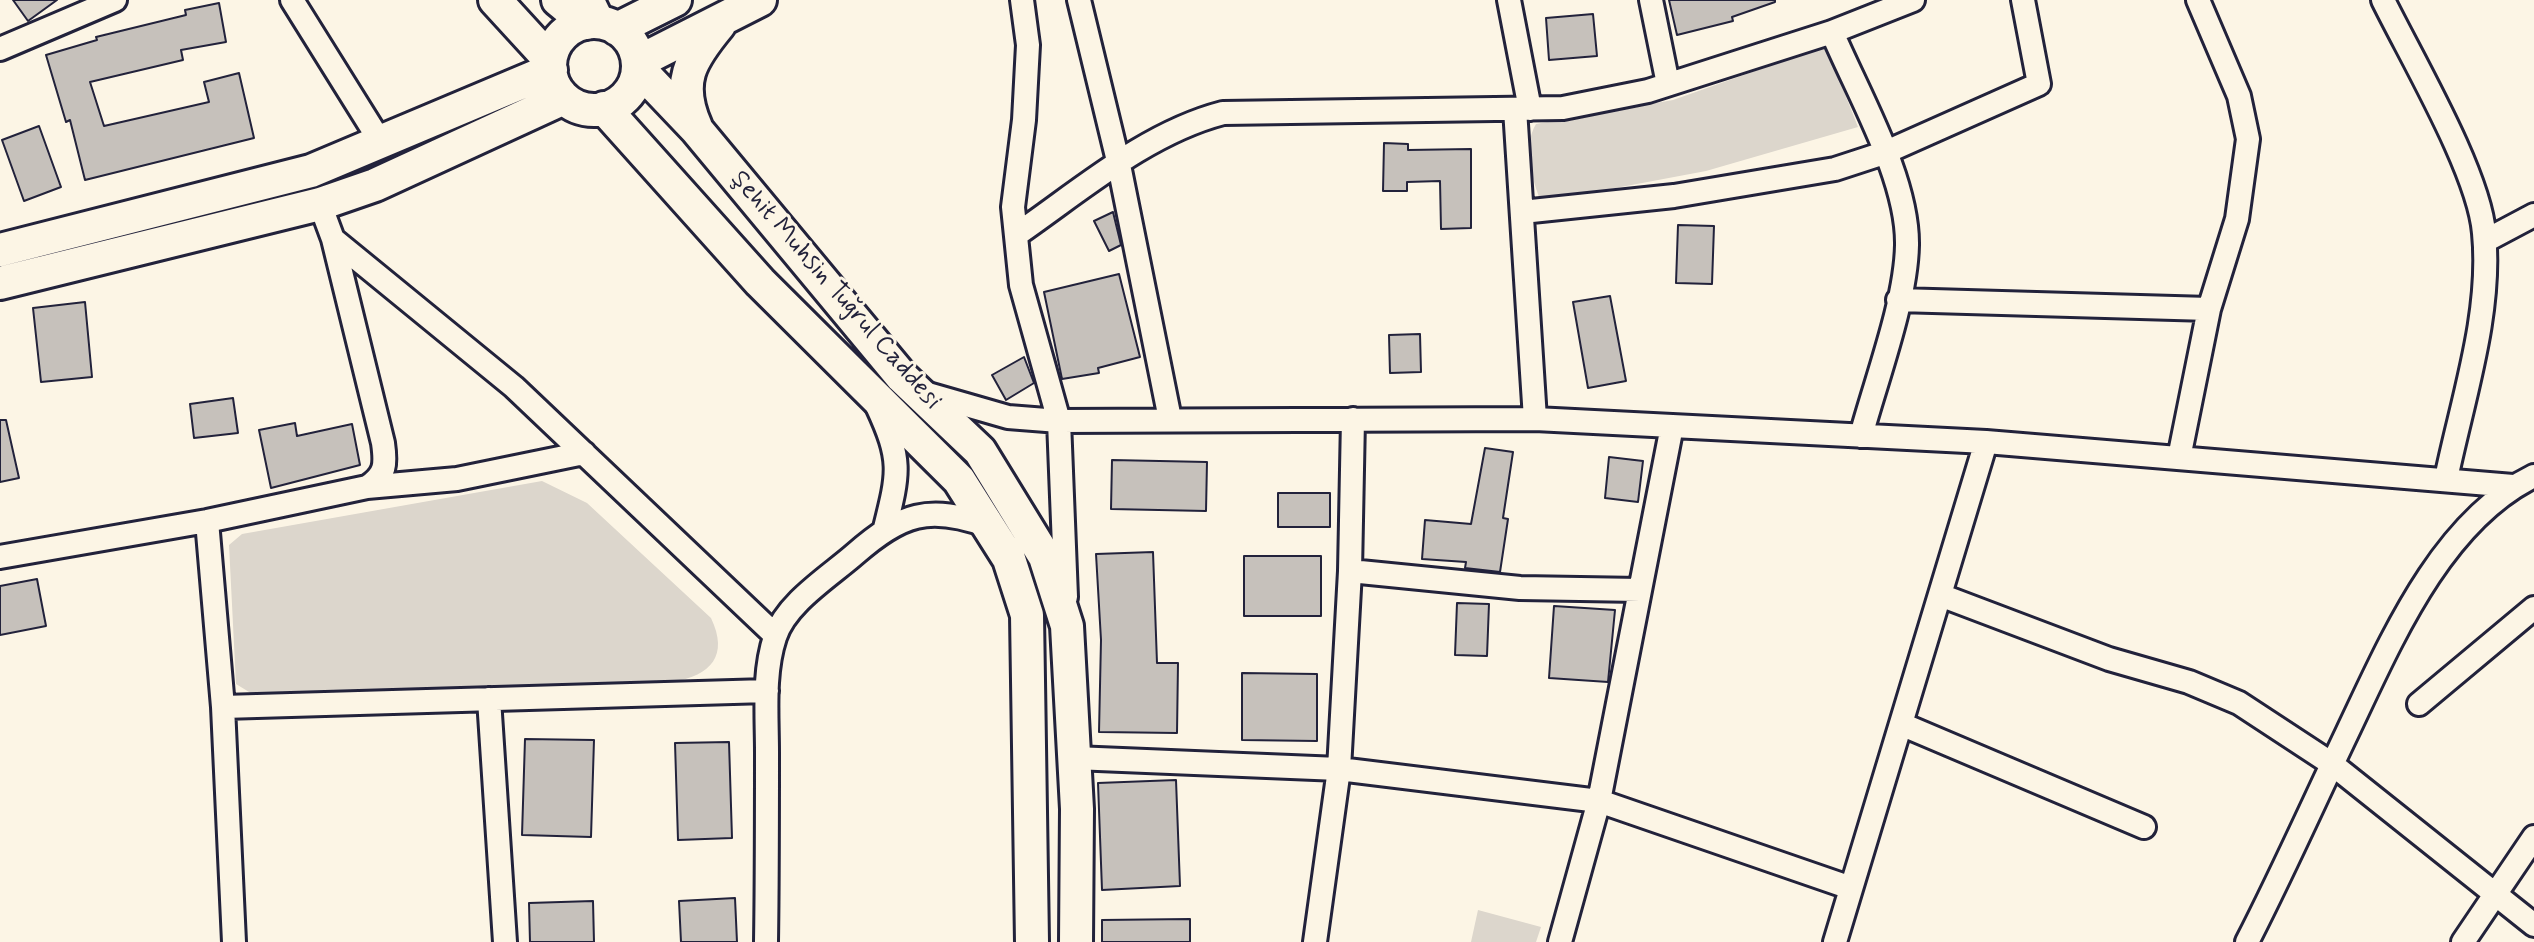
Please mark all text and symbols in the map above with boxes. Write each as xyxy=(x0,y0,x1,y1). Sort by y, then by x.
street label: Şehit Muhsin Tuğrul Caddesi xyxy=(723,165,947,417)

